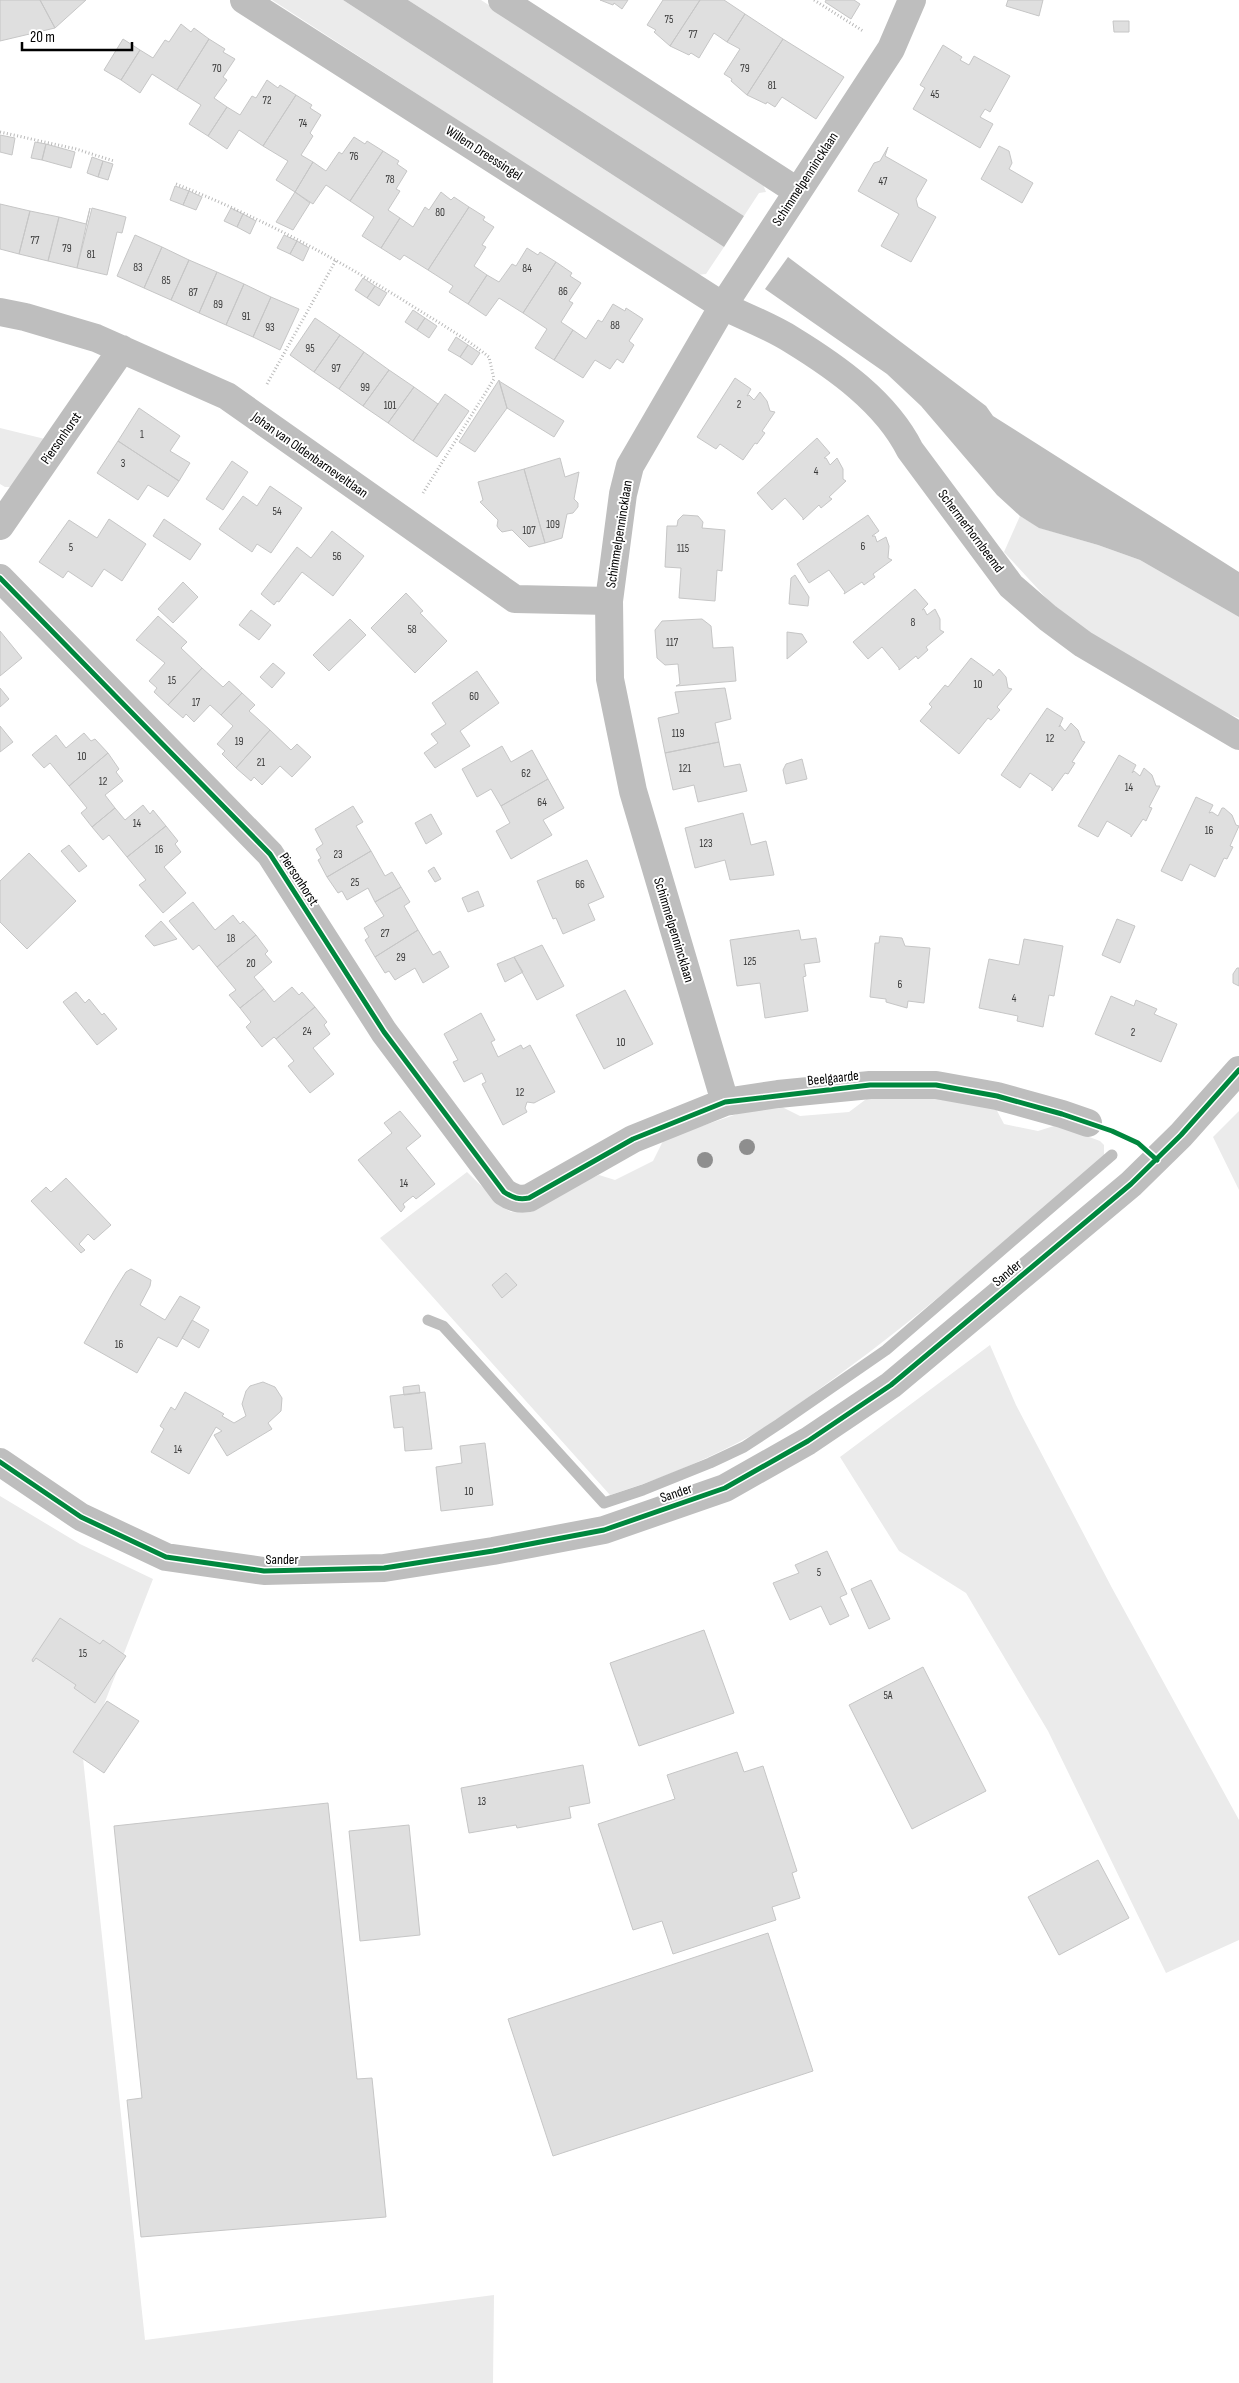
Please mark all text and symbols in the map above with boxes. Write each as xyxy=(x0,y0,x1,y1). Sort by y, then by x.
house number: 75 xyxy=(665,13,673,26)
scale bar xyxy=(22,20,132,52)
text: 20 m xyxy=(30,28,55,47)
house number: 77 xyxy=(689,28,698,41)
house number: 70 xyxy=(212,62,222,75)
house number: 79 xyxy=(740,62,750,75)
house number: 81 xyxy=(768,79,776,92)
house number: 45 xyxy=(930,88,940,101)
house number: 72 xyxy=(263,94,272,107)
house number: 74 xyxy=(299,117,308,130)
street label: Willem Dreessingel xyxy=(442,122,526,184)
street label: Schimmelpennincklaan xyxy=(768,129,842,229)
house number: 76 xyxy=(349,150,359,163)
house number: 78 xyxy=(385,173,395,186)
house number: 47 xyxy=(879,175,888,188)
house number: 80 xyxy=(435,206,445,219)
house number: 77 xyxy=(31,234,40,247)
house number: 79 xyxy=(62,242,72,255)
house number: 81 xyxy=(87,248,95,261)
house number: 83 xyxy=(133,261,143,274)
house number: 84 xyxy=(522,262,532,275)
house number: 85 xyxy=(161,274,171,287)
house number: 86 xyxy=(558,285,568,298)
house number: 87 xyxy=(188,286,198,299)
house number: 89 xyxy=(213,298,223,311)
house number: 91 xyxy=(242,310,251,323)
house number: 88 xyxy=(610,319,620,332)
house number: 93 xyxy=(265,321,275,334)
house number: 95 xyxy=(305,342,315,355)
house number: 97 xyxy=(331,362,341,375)
house number: 99 xyxy=(360,381,370,394)
house number: 2 xyxy=(737,398,742,411)
house number: 101 xyxy=(384,399,396,412)
street label: Johan van Oldenbarneveltlaan xyxy=(248,408,371,502)
street label: Piersonhorst xyxy=(37,409,85,467)
house number: 1 xyxy=(140,428,144,441)
house number: 3 xyxy=(121,457,126,470)
house number: 4 xyxy=(814,465,819,478)
street label: Schimmelpennincklaan xyxy=(602,479,636,589)
street label: Schermerhornbeemd xyxy=(934,486,1008,576)
house number: 54 xyxy=(272,505,282,518)
house number: 109 xyxy=(546,518,560,531)
house number: 107 xyxy=(522,524,536,537)
house number: 6 xyxy=(861,540,866,553)
house number: 5 xyxy=(69,541,73,554)
house number: 115 xyxy=(677,542,689,555)
house number: 56 xyxy=(332,550,342,563)
house number: 8 xyxy=(911,616,916,629)
house number: 58 xyxy=(407,623,417,636)
house number: 117 xyxy=(666,636,679,649)
house number: 15 xyxy=(168,674,176,687)
house number: 10 xyxy=(974,678,982,691)
house number: 60 xyxy=(469,690,479,703)
house number: 17 xyxy=(192,696,201,709)
house number: 119 xyxy=(672,727,684,740)
house number: 12 xyxy=(1046,732,1055,745)
house number: 19 xyxy=(235,735,243,748)
house number: 10 xyxy=(78,750,86,763)
house number: 21 xyxy=(257,756,265,769)
house number: 121 xyxy=(679,762,691,775)
house number: 62 xyxy=(521,767,531,780)
house number: 12 xyxy=(99,775,108,788)
house number: 14 xyxy=(1125,781,1134,794)
house number: 64 xyxy=(537,796,547,809)
house number: 14 xyxy=(133,817,142,830)
house number: 16 xyxy=(1205,824,1214,837)
house number: 123 xyxy=(699,837,713,850)
house number: 16 xyxy=(155,843,164,856)
house number: 23 xyxy=(333,848,343,861)
street label: Piersonhorst xyxy=(276,849,322,909)
house number: 25 xyxy=(351,876,359,889)
street label: Schimmelpennincklaan xyxy=(650,876,698,984)
house number: 66 xyxy=(575,878,585,891)
house number: 27 xyxy=(381,927,390,940)
house number: 18 xyxy=(227,932,236,945)
house number: 29 xyxy=(396,951,406,964)
house number: 125 xyxy=(744,955,756,968)
house number: 20 xyxy=(246,957,256,970)
house number: 6 xyxy=(898,978,903,991)
house number: 4 xyxy=(1012,992,1017,1005)
house number: 24 xyxy=(302,1025,312,1038)
house number: 2 xyxy=(1131,1026,1136,1039)
house number: 10 xyxy=(617,1036,625,1049)
street label: Beelgaarde xyxy=(806,1067,860,1089)
house number: 12 xyxy=(516,1086,525,1099)
house number: 14 xyxy=(400,1177,409,1190)
street label: Sander xyxy=(989,1256,1025,1290)
house number: 16 xyxy=(115,1338,124,1351)
house number: 14 xyxy=(174,1443,183,1456)
street label: Sander xyxy=(658,1480,694,1506)
house number: 10 xyxy=(465,1485,473,1498)
street label: Sander xyxy=(266,1551,298,1568)
house number: 5 xyxy=(817,1566,821,1579)
house number: 15 xyxy=(79,1647,87,1660)
house number: 5A xyxy=(883,1689,893,1702)
house number: 13 xyxy=(478,1795,487,1808)

